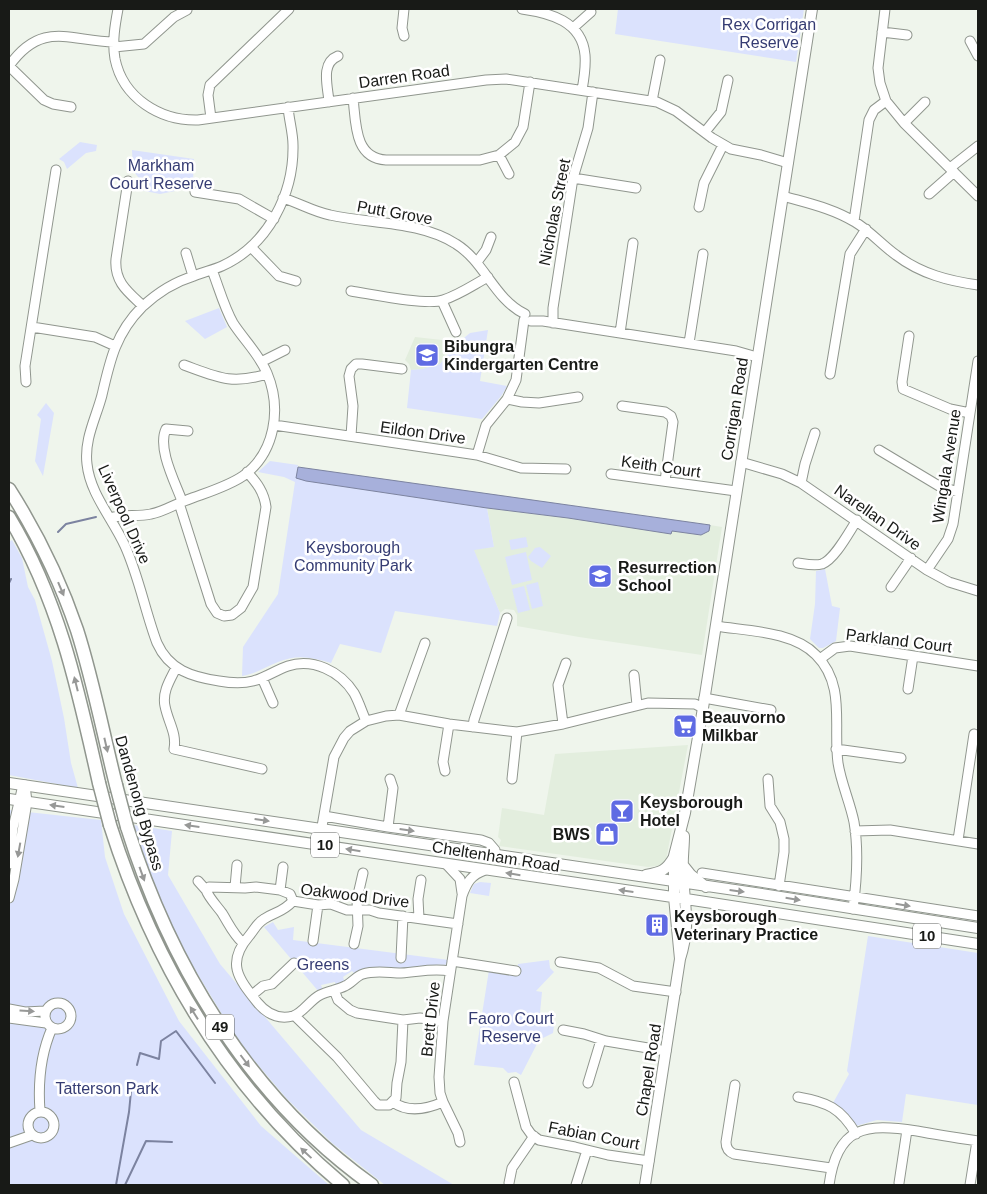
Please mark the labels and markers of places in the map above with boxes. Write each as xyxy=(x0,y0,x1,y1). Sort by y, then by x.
place label: Bibungra Kindergarten Centre xyxy=(444,338,599,373)
school or university icon: Bibungra Kindergarten Centre xyxy=(414,342,440,368)
place label: Resurrection School xyxy=(618,559,717,594)
school or university icon: Resurrection School xyxy=(587,563,613,589)
place label: Beauvorno Milkbar xyxy=(702,709,786,744)
supermarket icon: Beauvorno Milkbar xyxy=(672,713,698,739)
place label: Keysborough Hotel xyxy=(640,794,743,829)
bar icon: Keysborough Hotel xyxy=(609,798,635,824)
shop icon: BWS xyxy=(594,821,620,847)
place label: BWS xyxy=(553,826,590,843)
place label: Keysborough Veterinary Practice xyxy=(674,908,818,943)
building icon: Keysborough Veterinary Practice xyxy=(644,912,670,938)

